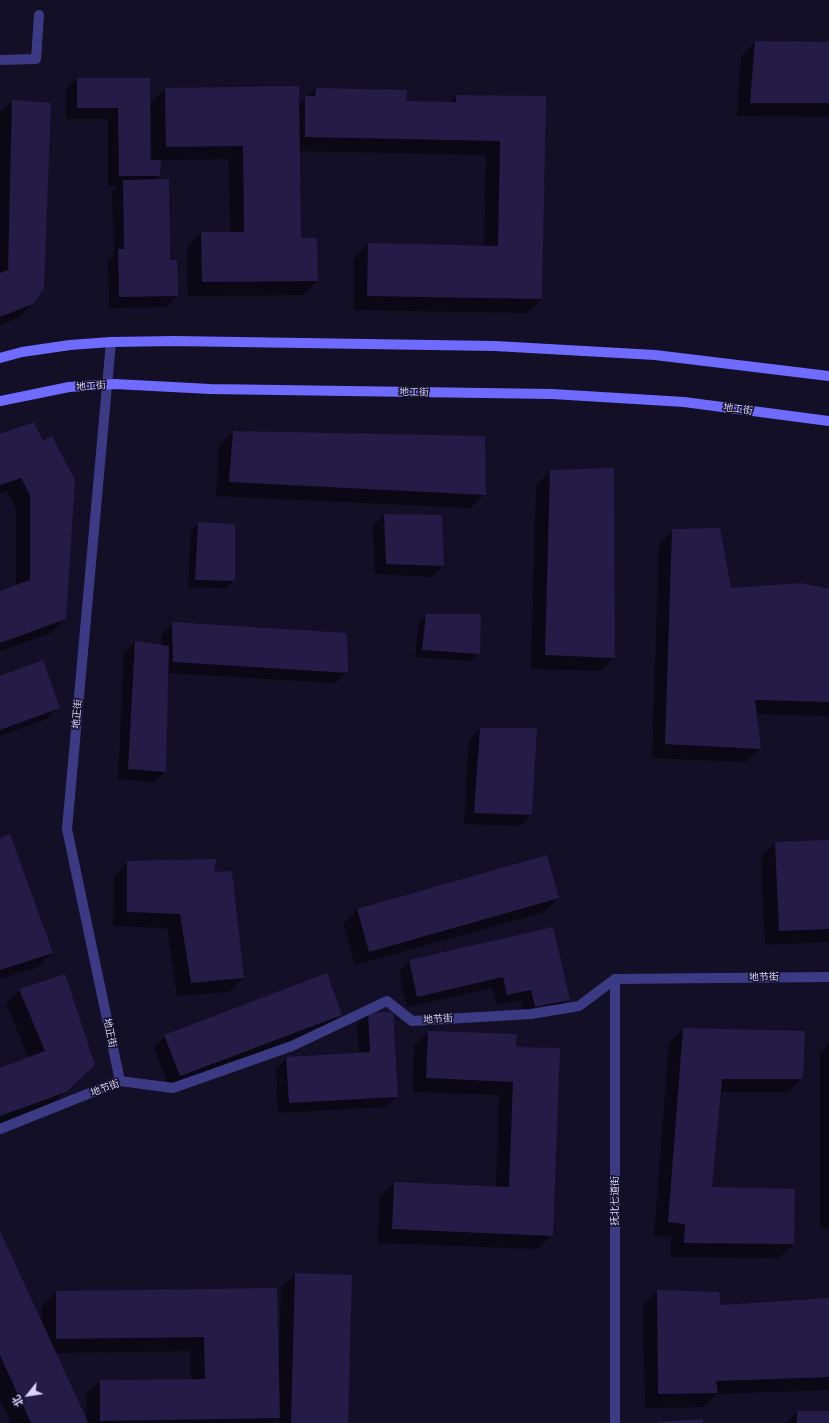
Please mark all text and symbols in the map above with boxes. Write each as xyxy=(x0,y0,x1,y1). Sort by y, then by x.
street label: 地工街 xyxy=(76,379,106,393)
street label: 地工街 xyxy=(399,386,429,398)
street label: 地工街 xyxy=(722,401,754,417)
street label: 地正街 xyxy=(70,699,84,729)
street label: 地节街 xyxy=(749,971,779,983)
street label: 地节街 xyxy=(423,1012,453,1026)
street label: 地正街 xyxy=(101,1017,119,1049)
street label: 地节街 xyxy=(89,1077,121,1099)
street label: 抚北七道街 xyxy=(609,1176,621,1226)
north arrow xyxy=(8,1375,48,1415)
text: 北 xyxy=(10,1393,26,1409)

